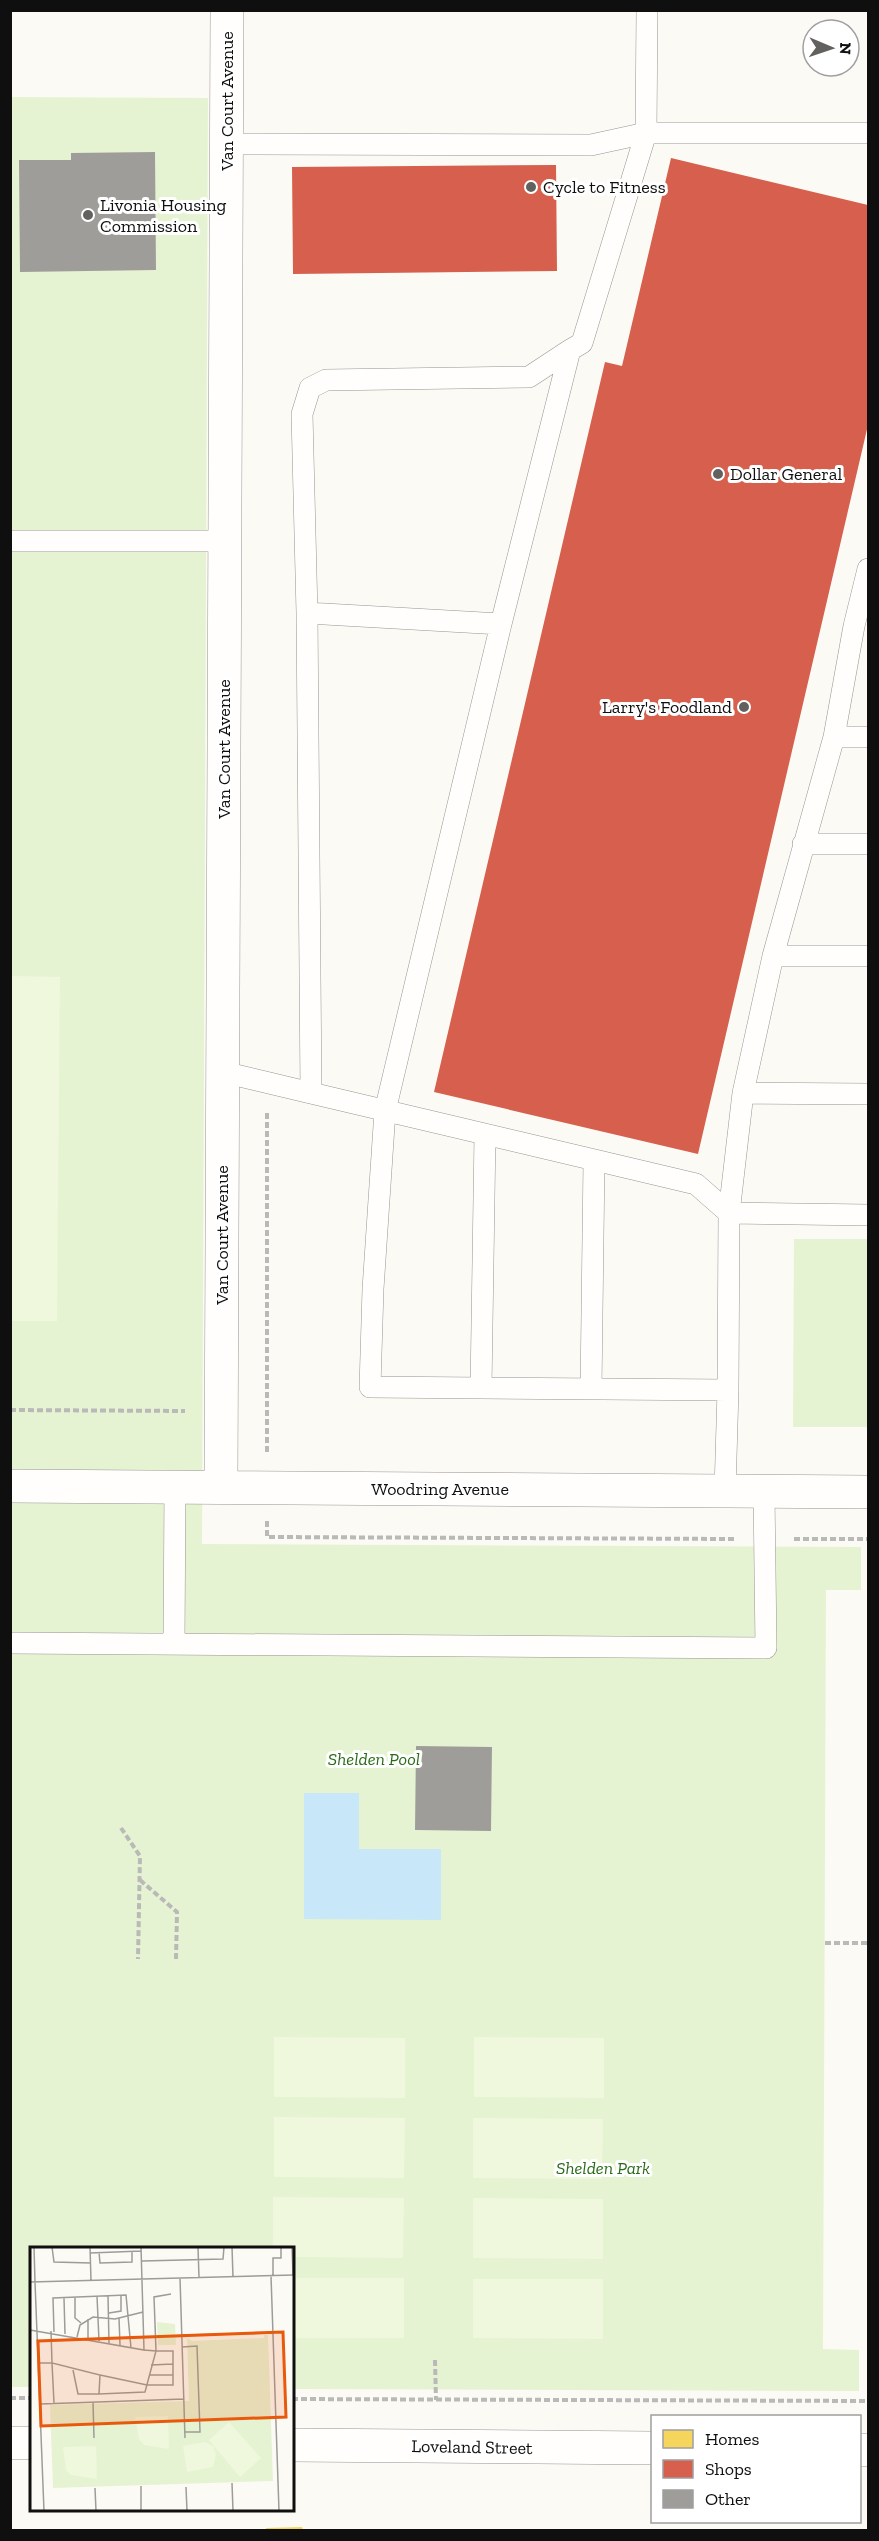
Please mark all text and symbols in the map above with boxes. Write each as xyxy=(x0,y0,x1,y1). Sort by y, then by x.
north arrow xyxy=(801,18,861,78)
street label: Van Court Avenue xyxy=(216,31,238,172)
text: N xyxy=(836,42,855,55)
place label: Cycle to Fitness xyxy=(543,176,666,198)
marker: Cycle to Fitness xyxy=(524,180,538,194)
place label: Livonia Housing Commission xyxy=(100,194,227,237)
marker: Livonia Housing Commission xyxy=(81,208,95,222)
place label: Dollar General xyxy=(730,463,842,485)
marker: Dollar General xyxy=(711,467,725,481)
street label: Van Court Avenue xyxy=(213,679,235,820)
place label: Larry's Foodland xyxy=(602,696,732,718)
marker: Larry's Foodland xyxy=(737,700,751,714)
street label: Van Court Avenue xyxy=(211,1165,233,1306)
street label: Woodring Avenue xyxy=(371,1478,509,1500)
park label: Shelden Pool xyxy=(328,1748,420,1770)
park label: Shelden Park xyxy=(556,2157,650,2179)
inset map xyxy=(30,2247,294,2511)
legend xyxy=(651,2415,861,2523)
text: Homes xyxy=(705,2428,759,2450)
street label: Loveland Street xyxy=(411,2435,533,2459)
text: Shops xyxy=(705,2458,752,2480)
text: Other xyxy=(705,2488,751,2510)

